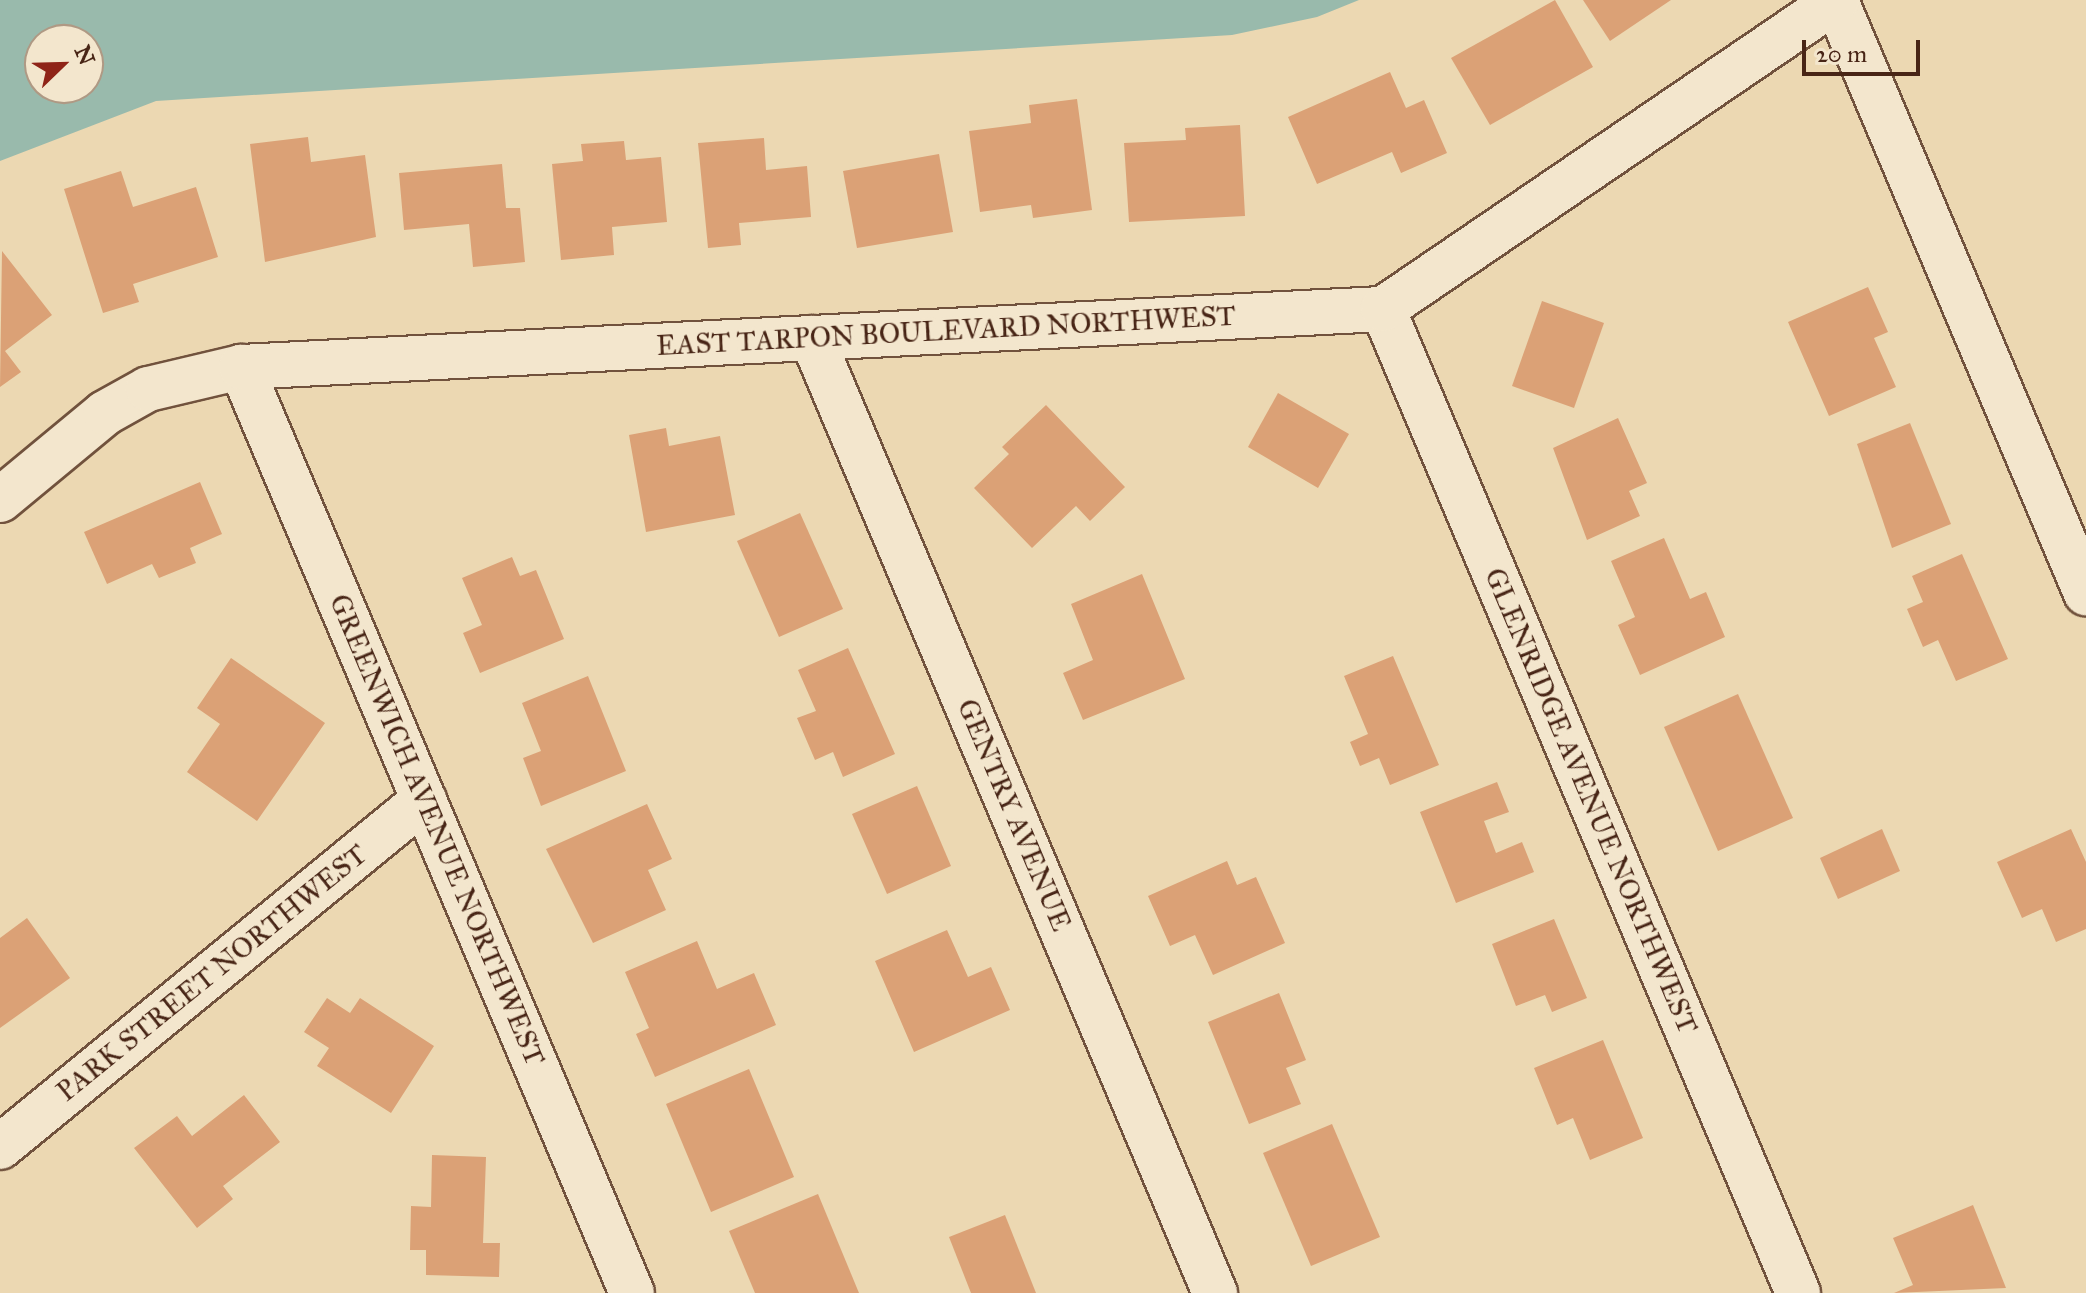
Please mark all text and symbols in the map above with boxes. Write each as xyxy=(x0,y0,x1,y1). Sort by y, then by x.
north arrow xyxy=(24,24,104,104)
scale bar xyxy=(1806,24,1924,74)
text: 20 m xyxy=(1816,39,1867,69)
text: N xyxy=(69,41,101,69)
street label: EAST TARPON BOULEVARD NORTHWEST xyxy=(656,299,1236,363)
street label: GLENRIDGE AVENUE NORTHWEST xyxy=(1477,563,1705,1039)
street label: GREENWICH AVENUE NORTHWEST xyxy=(322,589,552,1071)
street label: GENTRY AVENUE xyxy=(950,694,1078,936)
street label: PARK STREET NORTHWEST xyxy=(50,837,374,1109)

